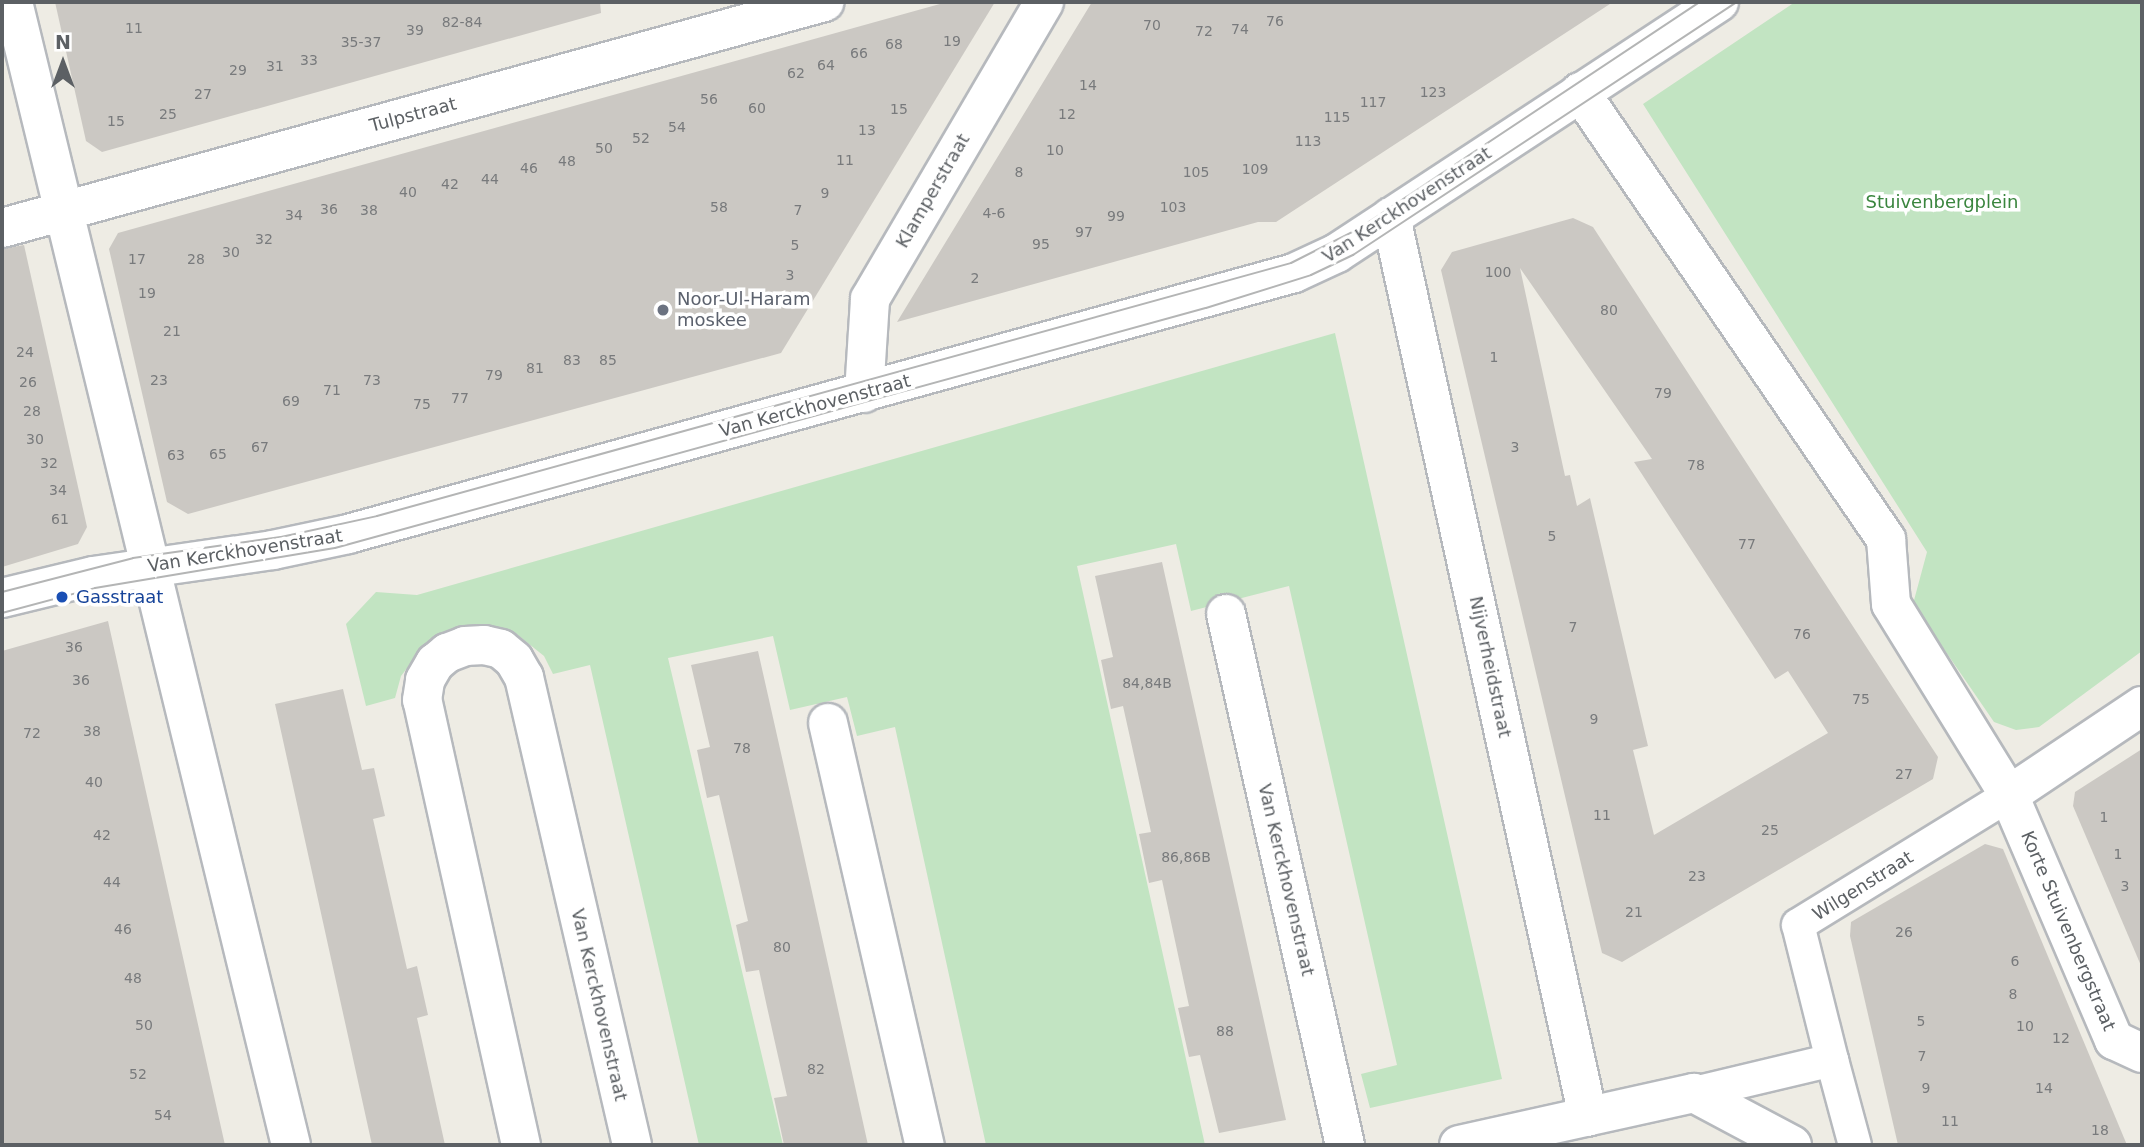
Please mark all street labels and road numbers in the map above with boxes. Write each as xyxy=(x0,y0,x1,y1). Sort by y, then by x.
street label: Tulpstraat xyxy=(367,93,459,137)
street label: Klamperstraat xyxy=(892,130,974,252)
street label: Van Kerckhovenstraat xyxy=(1319,142,1495,268)
street label: Van Kerckhovenstraat xyxy=(717,370,913,442)
street label: Van Kerckhovenstraat xyxy=(146,525,344,577)
street label: Nijverheidstraat xyxy=(1464,594,1516,740)
street label: Van Kerckhovenstraat xyxy=(1253,782,1319,978)
street label: Korte Stuivenbergstraat xyxy=(2016,828,2120,1034)
street label: Wilgenstraat xyxy=(1809,847,1917,925)
street label: Van Kerckhovenstraat xyxy=(566,907,632,1103)

